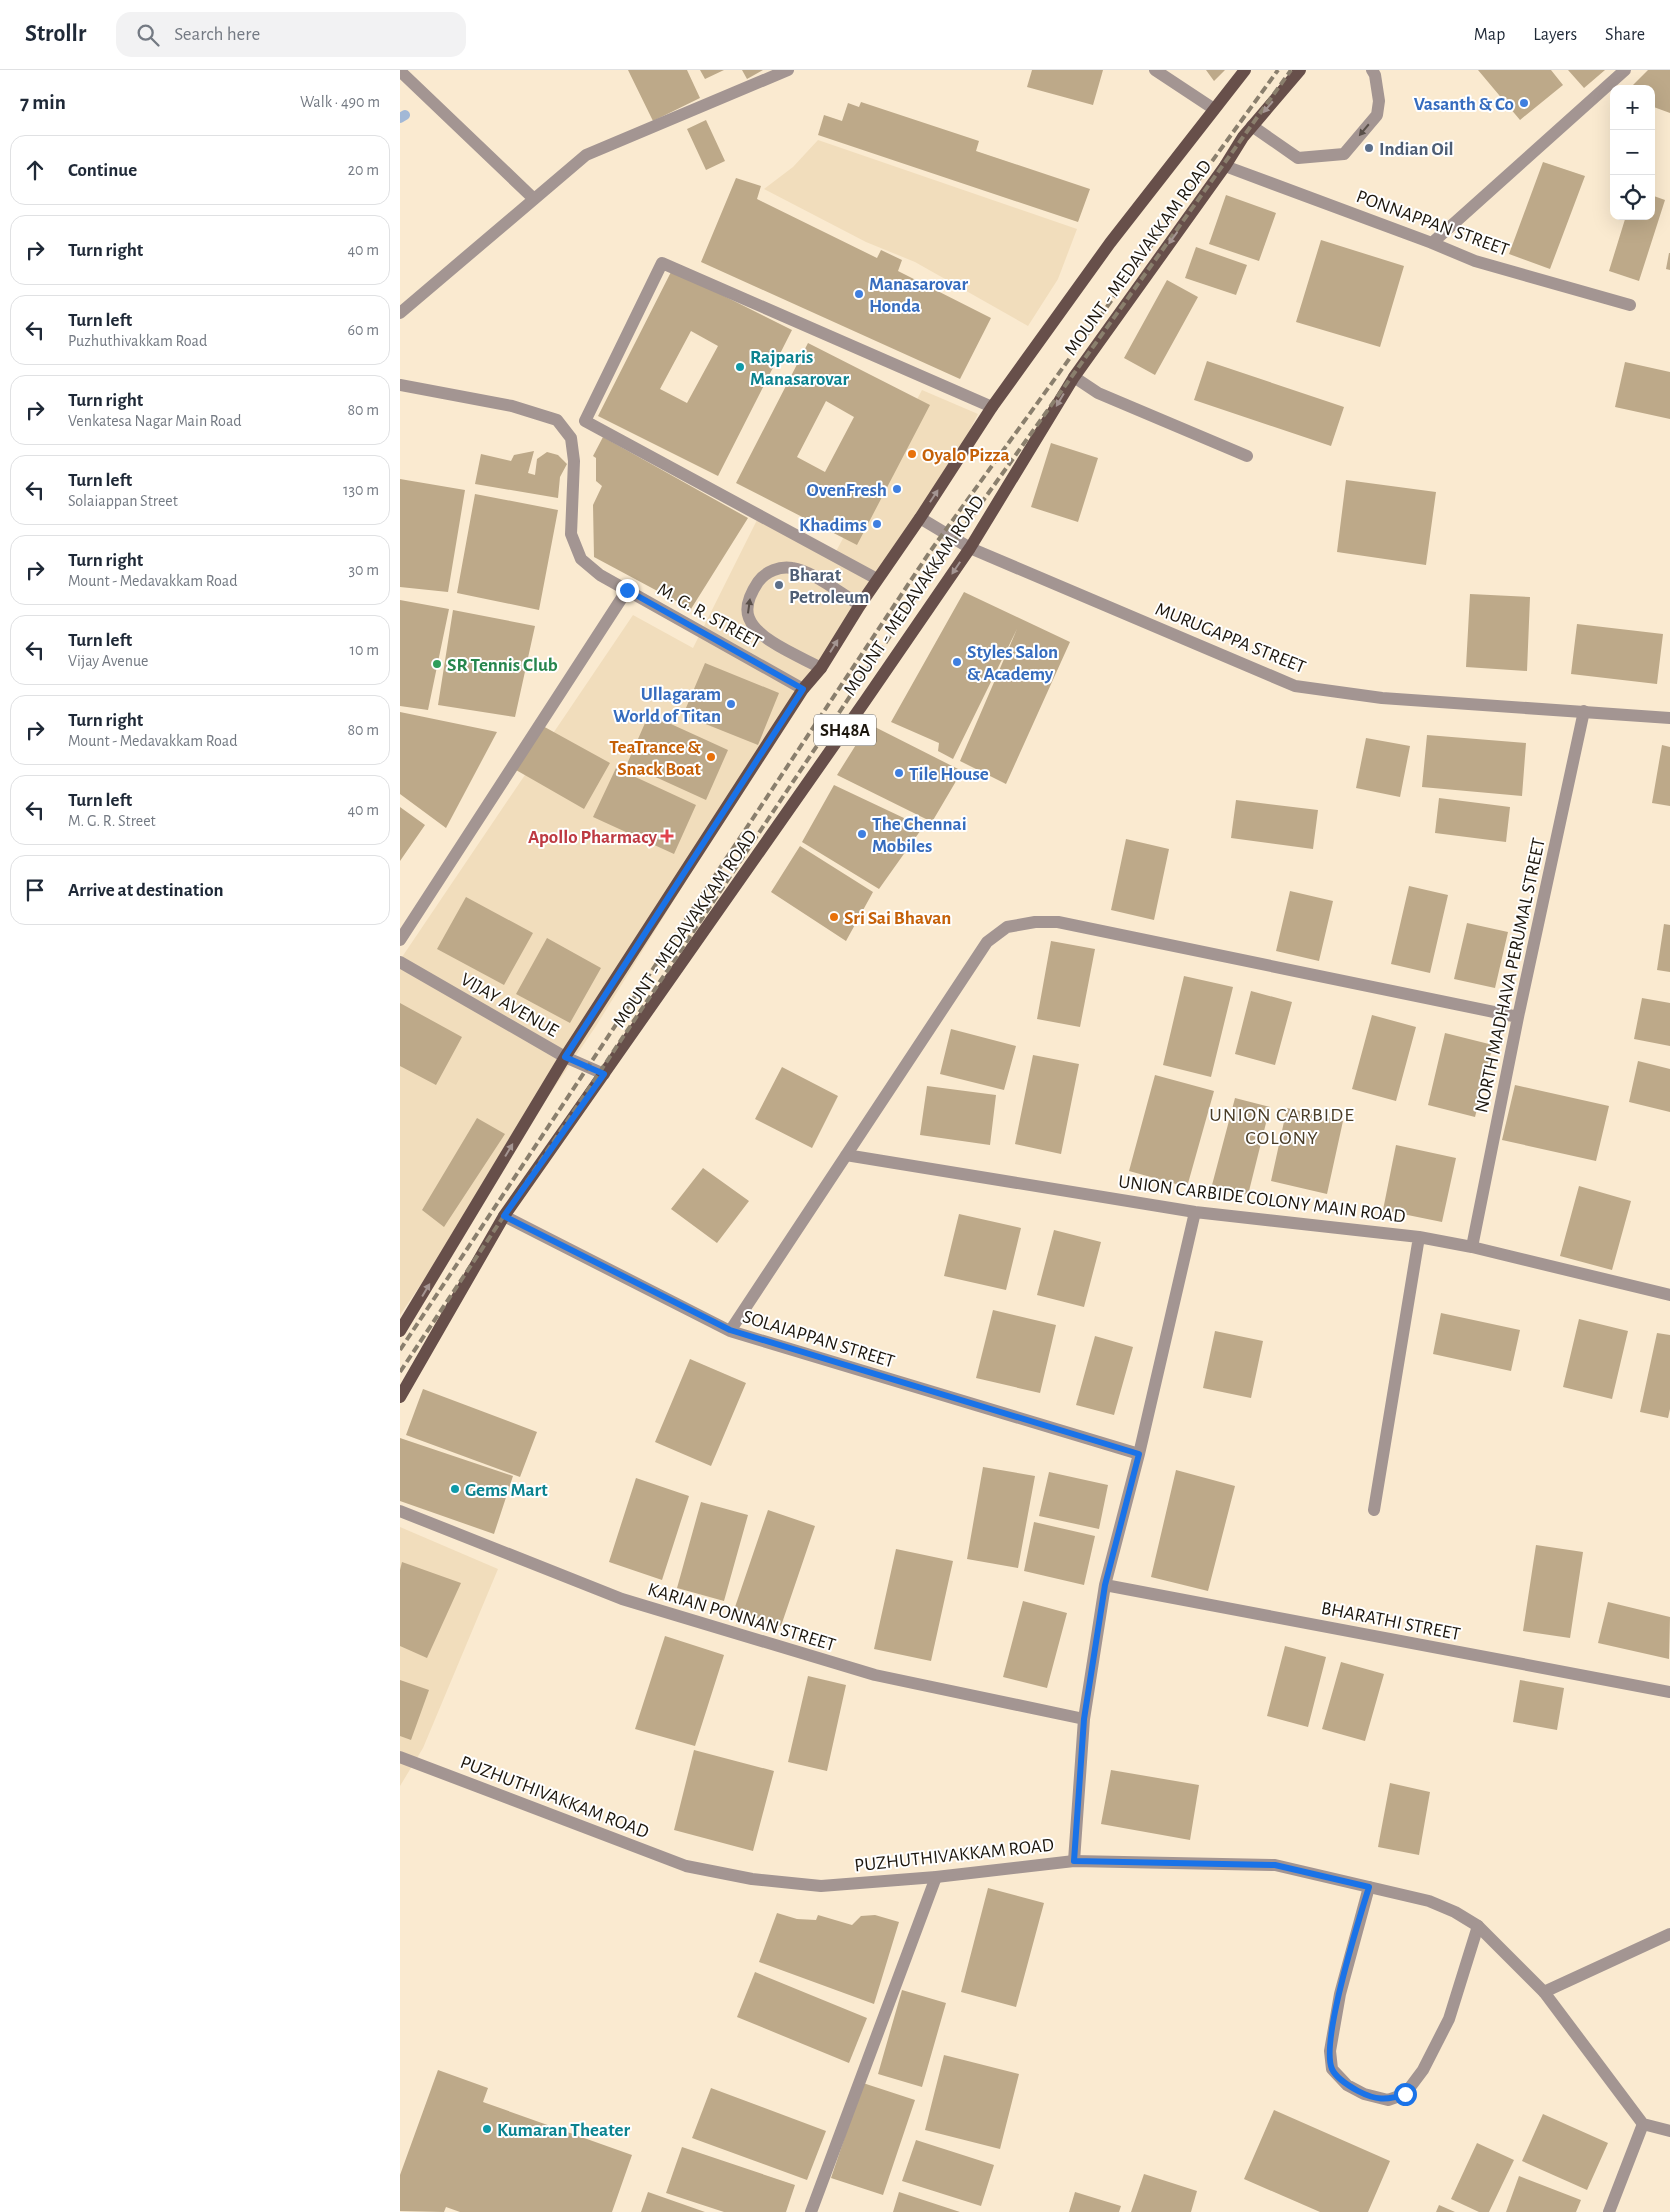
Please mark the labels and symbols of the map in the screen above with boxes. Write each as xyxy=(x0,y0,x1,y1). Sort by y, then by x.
place label: Vasanth & Co xyxy=(1414,95,1514,114)
marker: Vasanth & Co xyxy=(1518,97,1530,109)
one-way arrow xyxy=(1263,100,1274,113)
one-way arrow xyxy=(1359,124,1370,137)
place label: Indian Oil xyxy=(1379,140,1454,159)
marker: Indian Oil xyxy=(1363,142,1375,154)
street label: MOUNT - MEDAVAKKAM ROAD xyxy=(1061,157,1215,359)
street label: PONNAPPAN STREET xyxy=(1354,187,1511,260)
one-way arrow xyxy=(1168,232,1178,245)
place label: Manasarovar Honda xyxy=(869,275,968,316)
marker: Manasarovar Honda xyxy=(853,288,865,300)
place label: Rajparis Manasarovar xyxy=(750,348,849,389)
marker: Rajparis Manasarovar xyxy=(734,361,746,373)
one-way arrow xyxy=(1055,393,1064,406)
place label: Oyalo Pizza xyxy=(922,446,1010,465)
marker: Oyalo Pizza xyxy=(906,448,918,460)
place label: OvenFresh xyxy=(806,481,887,500)
marker: OvenFresh xyxy=(891,483,903,495)
one-way arrow xyxy=(929,490,939,503)
street label: MOUNT - MEDAVAKKAM ROAD xyxy=(840,493,988,699)
place label: Khadims xyxy=(799,516,867,535)
marker: Khadims xyxy=(871,518,883,530)
one-way arrow xyxy=(951,561,961,575)
place label: Bharat Petroleum xyxy=(789,566,869,607)
route end xyxy=(616,579,639,602)
marker: Bharat Petroleum xyxy=(773,579,785,591)
street label: M. G. R. STREET xyxy=(654,580,764,653)
one-way arrow xyxy=(745,597,753,613)
street label: MURUGAPPA STREET xyxy=(1153,600,1308,677)
one-way arrow xyxy=(830,639,839,652)
place label: Styles Salon & Academy xyxy=(967,643,1058,684)
place label: SR Tennis Club xyxy=(447,656,558,675)
marker: Styles Salon & Academy xyxy=(951,656,963,668)
marker: SR Tennis Club xyxy=(431,658,443,670)
place label: Ullagaram World of Titan xyxy=(613,685,721,726)
marker: Ullagaram World of Titan xyxy=(725,698,737,710)
road number: SH48A xyxy=(814,714,876,746)
place label: TeaTrance & Snack Boat xyxy=(609,738,702,779)
marker: TeaTrance & Snack Boat xyxy=(705,751,717,763)
place label: Tile House xyxy=(909,765,989,784)
marker: Tile House xyxy=(893,767,905,779)
place label: The Chennai Mobiles xyxy=(872,815,967,856)
street label: MOUNT - MEDAVAKKAM ROAD xyxy=(610,827,761,1031)
place label: Apollo Pharmacy xyxy=(528,828,657,847)
marker: The Chennai Mobiles xyxy=(856,828,868,840)
marker: Apollo Pharmacy xyxy=(661,830,673,842)
street label: NORTH MADHAVA PERUMAL STREET xyxy=(1472,836,1549,1114)
place label: Sri Sai Bhavan xyxy=(844,909,951,928)
marker: Sri Sai Bhavan xyxy=(828,911,840,923)
street label: VIJAY AVENUE xyxy=(457,970,561,1041)
district label: UNION CARBIDE COLONY xyxy=(1209,1105,1355,1148)
one-way arrow xyxy=(505,1144,514,1157)
street label: UNION CARBIDE COLONY MAIN ROAD xyxy=(1117,1172,1406,1227)
one-way arrow xyxy=(422,1283,431,1296)
street label: SOLAIAPPAN STREET xyxy=(740,1307,897,1372)
place label: Gems Mart xyxy=(465,1481,548,1500)
marker: Gems Mart xyxy=(449,1483,461,1495)
street label: KARIAN PONNAN STREET xyxy=(645,1580,838,1655)
street label: BHARATHI STREET xyxy=(1320,1599,1462,1644)
street label: PUZHUTHIVAKKAM ROAD xyxy=(458,1753,651,1842)
street label: PUZHUTHIVAKKAM ROAD xyxy=(854,1836,1055,1875)
route start xyxy=(1394,2083,1417,2106)
place label: Kumaran Theater xyxy=(497,2121,630,2140)
marker: Kumaran Theater xyxy=(481,2123,493,2135)

